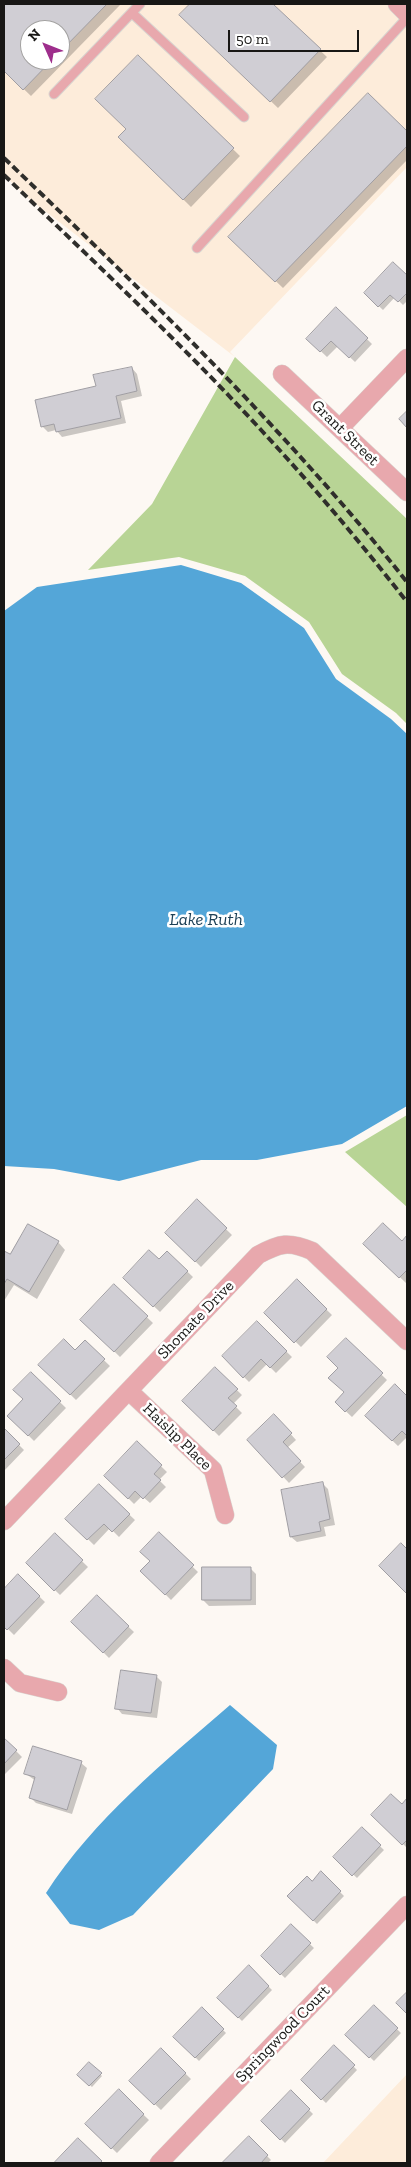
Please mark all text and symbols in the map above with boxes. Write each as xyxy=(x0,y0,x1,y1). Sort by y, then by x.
north arrow xyxy=(20,20,70,70)
scale bar xyxy=(231,20,362,52)
text: N xyxy=(25,25,44,45)
text: 50 m xyxy=(236,30,269,48)
street label: Grant Street xyxy=(307,396,383,470)
water label: Lake Ruth xyxy=(169,909,243,931)
street label: Shomate Drive xyxy=(154,1277,238,1363)
street label: Haislip Place xyxy=(139,1399,215,1475)
street label: Springwood Court xyxy=(232,1981,334,2087)

